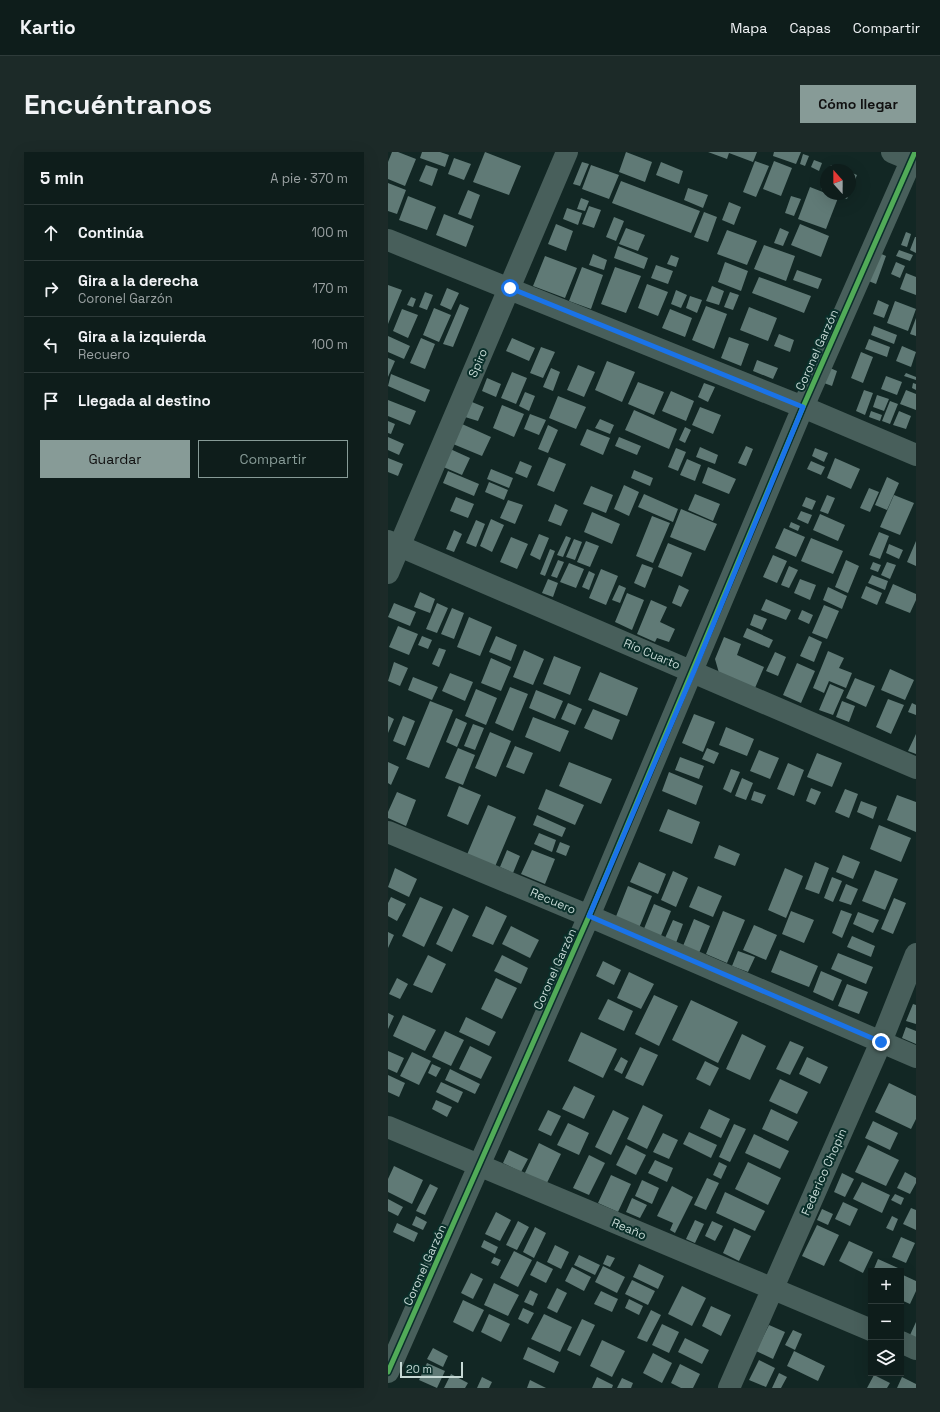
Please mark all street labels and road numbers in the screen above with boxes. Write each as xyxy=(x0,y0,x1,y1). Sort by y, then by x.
street label: Coronel Garzón xyxy=(792,307,842,393)
street label: Spiro xyxy=(465,346,491,380)
street label: Río Cuarto xyxy=(621,635,683,673)
street label: Recuero xyxy=(528,884,578,918)
street label: Coronel Garzón xyxy=(530,926,580,1012)
street label: Federico Chopin xyxy=(798,1126,850,1218)
street label: Reaño xyxy=(609,1215,649,1243)
street label: Coronel Garzón xyxy=(400,1222,450,1308)

